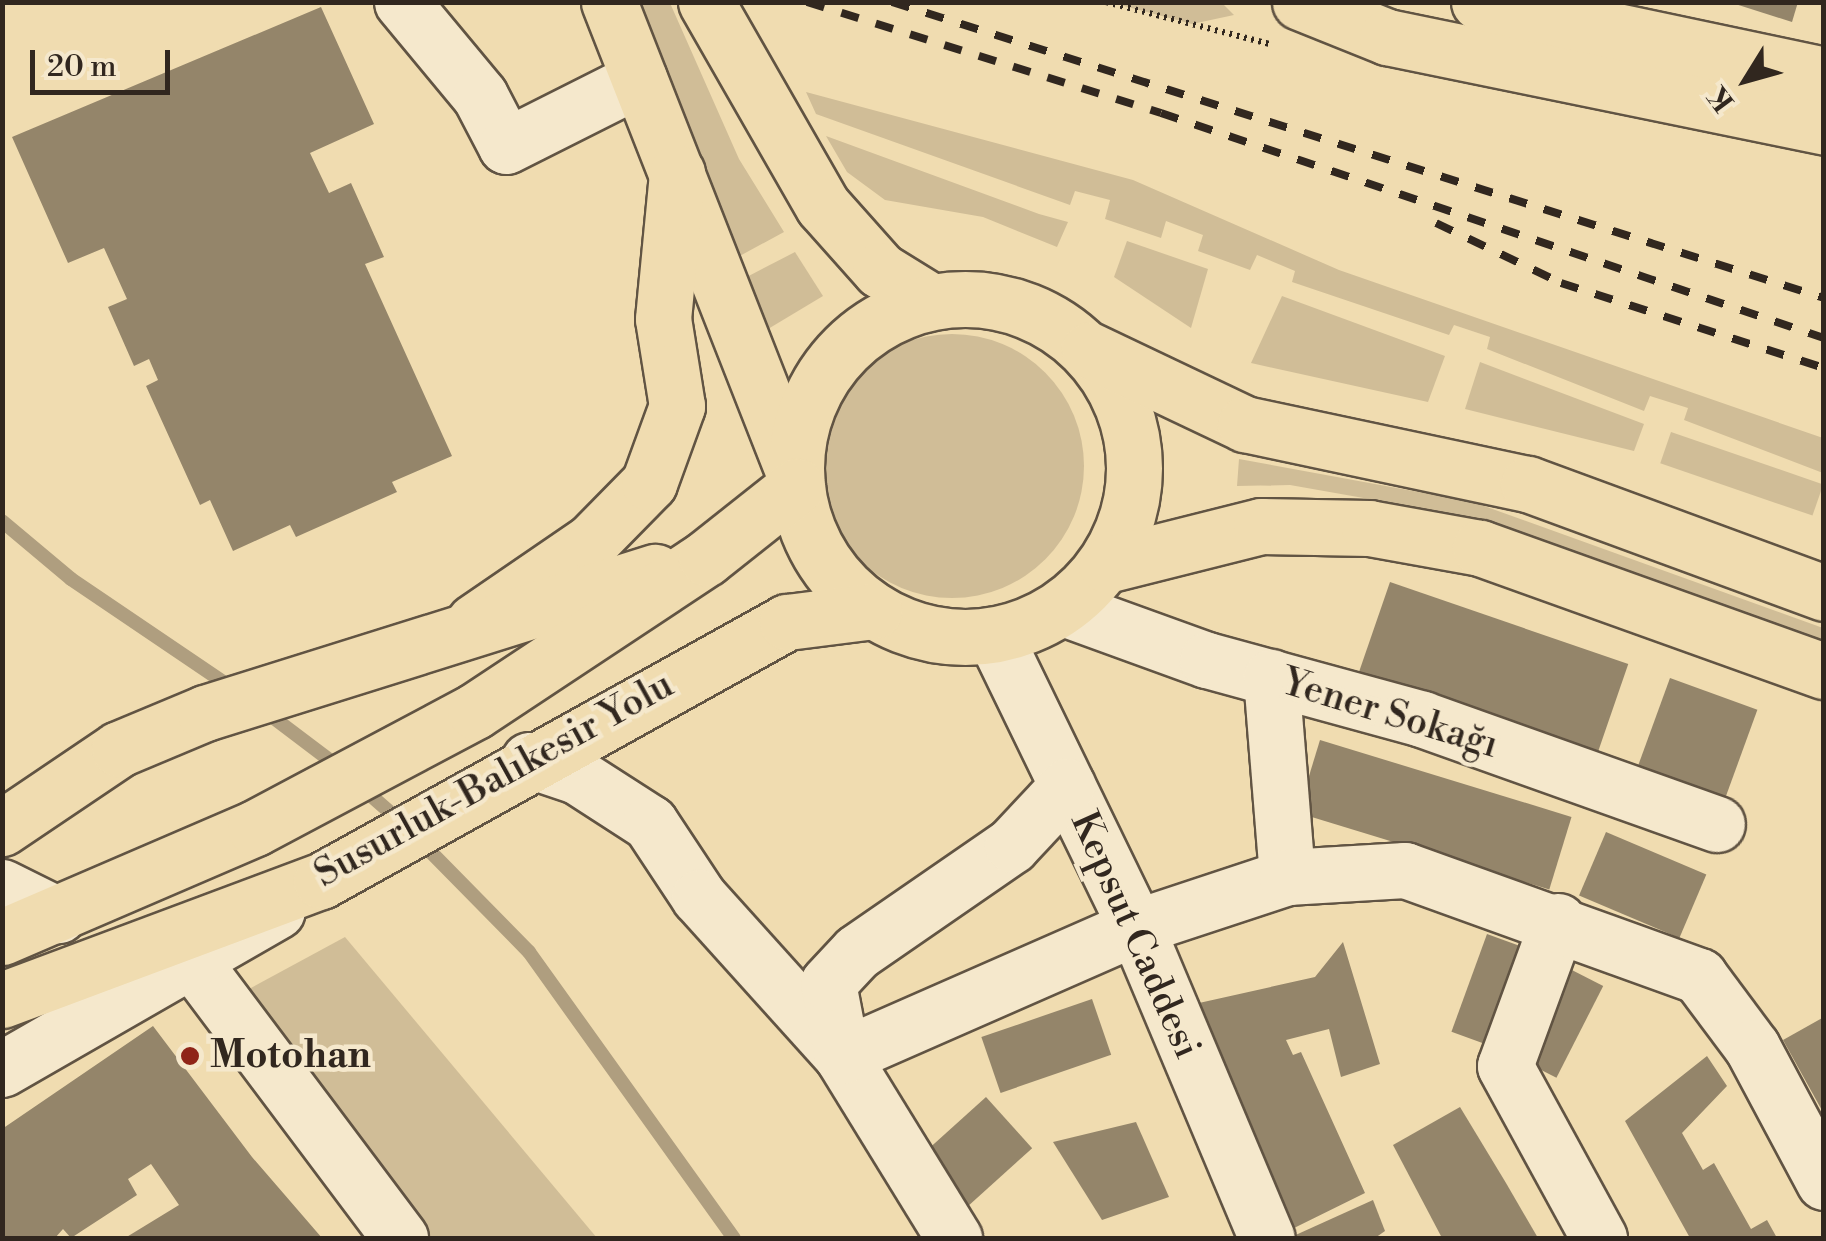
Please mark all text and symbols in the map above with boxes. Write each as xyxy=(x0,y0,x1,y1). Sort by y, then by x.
scale bar xyxy=(35,30,175,92)
north arrow xyxy=(1696,30,1796,130)
text: 20 m xyxy=(47,48,116,86)
text: K xyxy=(1701,79,1742,118)
street label: Yener Sokağı xyxy=(1277,660,1503,768)
street label: Susurluk-Balıkesir Yolu xyxy=(307,662,681,898)
street label: Kepsut Caddesi xyxy=(1060,805,1210,1065)
place label: Motohan xyxy=(210,1033,371,1079)
marker: Motohan xyxy=(179,1045,201,1067)

